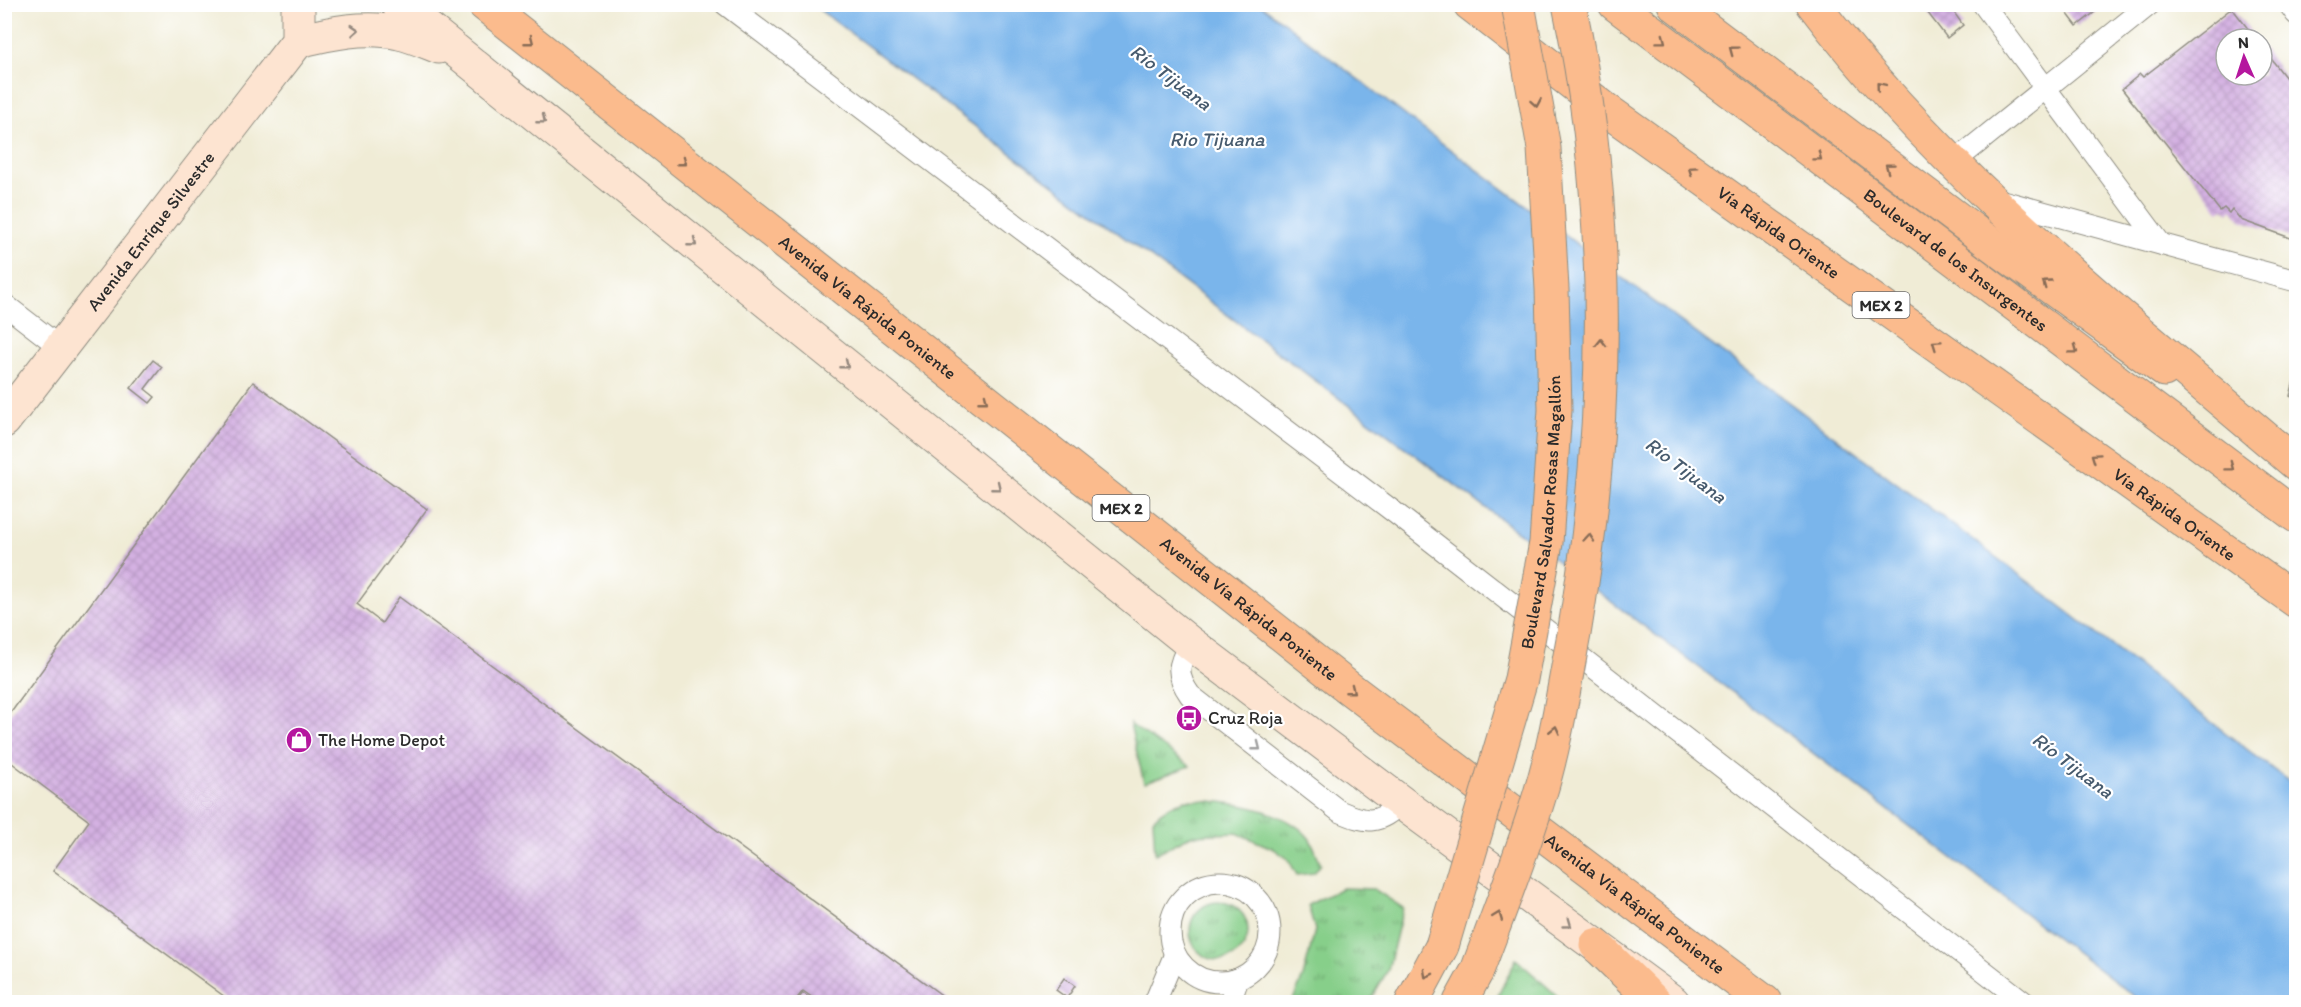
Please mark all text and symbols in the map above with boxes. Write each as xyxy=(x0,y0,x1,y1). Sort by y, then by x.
one-way arrow xyxy=(351,24,360,37)
north arrow xyxy=(2214,27,2274,87)
one-way arrow xyxy=(1655,32,1666,43)
one-way arrow xyxy=(523,33,534,44)
text: N xyxy=(2237,33,2249,52)
water label: Río Tijuana xyxy=(1126,39,1217,116)
one-way arrow xyxy=(1729,46,1740,57)
one-way arrow xyxy=(1877,82,1888,93)
one-way arrow xyxy=(1529,98,1542,108)
one-way arrow xyxy=(535,113,546,124)
water label: Rio Tijuana xyxy=(1169,127,1265,151)
street label: Avenida Enríque Silvestre xyxy=(82,147,219,315)
one-way arrow xyxy=(1811,149,1822,160)
one-way arrow xyxy=(676,154,687,165)
one-way arrow xyxy=(1885,163,1896,174)
one-way arrow xyxy=(1687,166,1698,177)
street label: Vía Rápida Oriente xyxy=(1713,181,1844,284)
street label: Boulevard de los Insurgentes xyxy=(1859,184,2052,336)
street label: Avenida Vía Rápida Poniente xyxy=(774,230,961,384)
one-way arrow xyxy=(687,235,698,246)
one-way arrow xyxy=(2041,280,2052,291)
road number: MEX 2 xyxy=(1852,292,1910,318)
one-way arrow xyxy=(1595,339,1607,348)
one-way arrow xyxy=(1932,340,1943,351)
one-way arrow xyxy=(2068,342,2079,353)
one-way arrow xyxy=(838,358,849,369)
street label: Boulevard Salvador Rosas Magallón xyxy=(1516,375,1566,651)
one-way arrow xyxy=(977,392,988,403)
water label: Río Tijuana xyxy=(1641,432,1732,509)
one-way arrow xyxy=(2090,453,2101,464)
one-way arrow xyxy=(2224,459,2235,470)
street label: Vía Rápida Oriente xyxy=(2109,463,2240,566)
one-way arrow xyxy=(990,480,1001,491)
road number: MEX 2 xyxy=(1092,495,1150,521)
street label: Avenida Vía Rápida Poniente xyxy=(1156,532,1342,686)
one-way arrow xyxy=(1582,533,1595,542)
one-way arrow xyxy=(1345,682,1356,693)
bus stop icon: Cruz Roja xyxy=(1174,703,1204,733)
place label: Cruz Roja xyxy=(1208,707,1284,729)
shop icon: The Home Depot xyxy=(284,725,314,755)
one-way arrow xyxy=(1548,725,1561,735)
water label: Río Tijuana xyxy=(2028,727,2119,804)
place label: The Home Depot xyxy=(318,729,445,751)
one-way arrow xyxy=(1250,740,1261,751)
street label: Avenida Vía Rápida Poniente xyxy=(1540,829,1729,979)
one-way arrow xyxy=(1491,911,1503,922)
one-way arrow xyxy=(1562,917,1573,928)
one-way arrow xyxy=(1423,968,1434,979)

